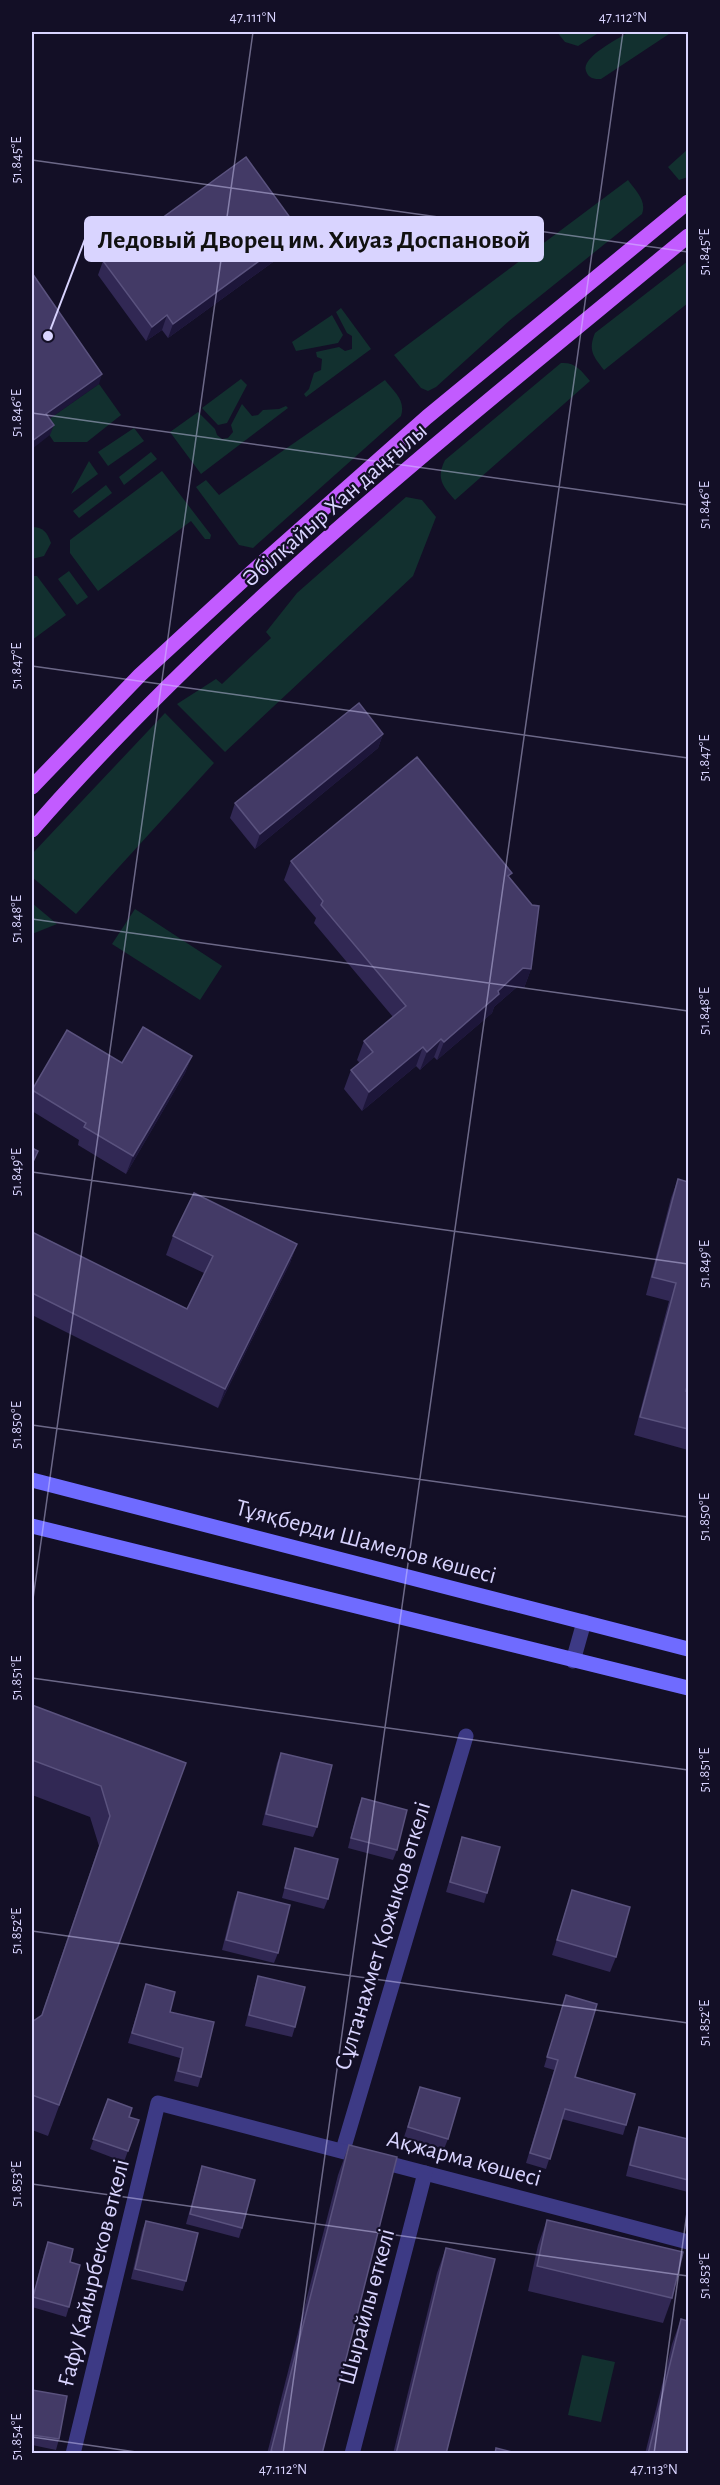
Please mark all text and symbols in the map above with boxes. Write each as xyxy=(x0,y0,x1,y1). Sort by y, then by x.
text: 47.111°N xyxy=(229,10,277,25)
text: 47.112°N xyxy=(599,10,647,25)
text: 51.845°E xyxy=(9,136,24,184)
callout: Ледовый Дворец им. Хиуаз Доспановой xyxy=(85,217,543,261)
text: Ледовый Дворец им. Хиуаз Доспановой xyxy=(97,227,531,253)
text: 51.845°E xyxy=(697,228,712,276)
text: 51.846°E xyxy=(9,389,24,437)
street label: Әбілқайыр Хан даңғылы xyxy=(238,419,432,591)
text: 51.846°E xyxy=(697,481,712,529)
text: 51.847°E xyxy=(9,642,24,690)
text: 51.847°E xyxy=(697,734,712,782)
text: 51.848°E xyxy=(9,895,24,943)
text: 51.848°E xyxy=(697,987,712,1035)
text: 51.849°E xyxy=(9,1148,24,1196)
text: 51.849°E xyxy=(697,1240,712,1288)
text: 51.850°E xyxy=(9,1401,24,1449)
text: 51.850°E xyxy=(697,1493,712,1541)
street label: Тұяқберди Шамелов көшесі xyxy=(233,1496,499,1588)
text: 51.851°E xyxy=(9,1655,24,1701)
text: 51.851°E xyxy=(697,1747,712,1793)
street label: Сұлтанахмет Қожықов өткелі xyxy=(331,1799,435,2073)
text: 51.852°E xyxy=(9,1908,24,1954)
text: 51.852°E xyxy=(697,2000,712,2046)
street label: Ақжарма көшесі xyxy=(384,2127,544,2191)
street label: Ғафу Қайырбеков өткелі xyxy=(54,2157,134,2389)
text: 51.853°E xyxy=(9,2161,24,2207)
street label: Шырайлы өткелі xyxy=(335,2226,399,2388)
text: 51.853°E xyxy=(697,2253,712,2299)
text: 51.854°E xyxy=(9,2413,24,2461)
text: 47.112°N xyxy=(259,2462,307,2477)
text: 47.113°N xyxy=(630,2462,678,2477)

